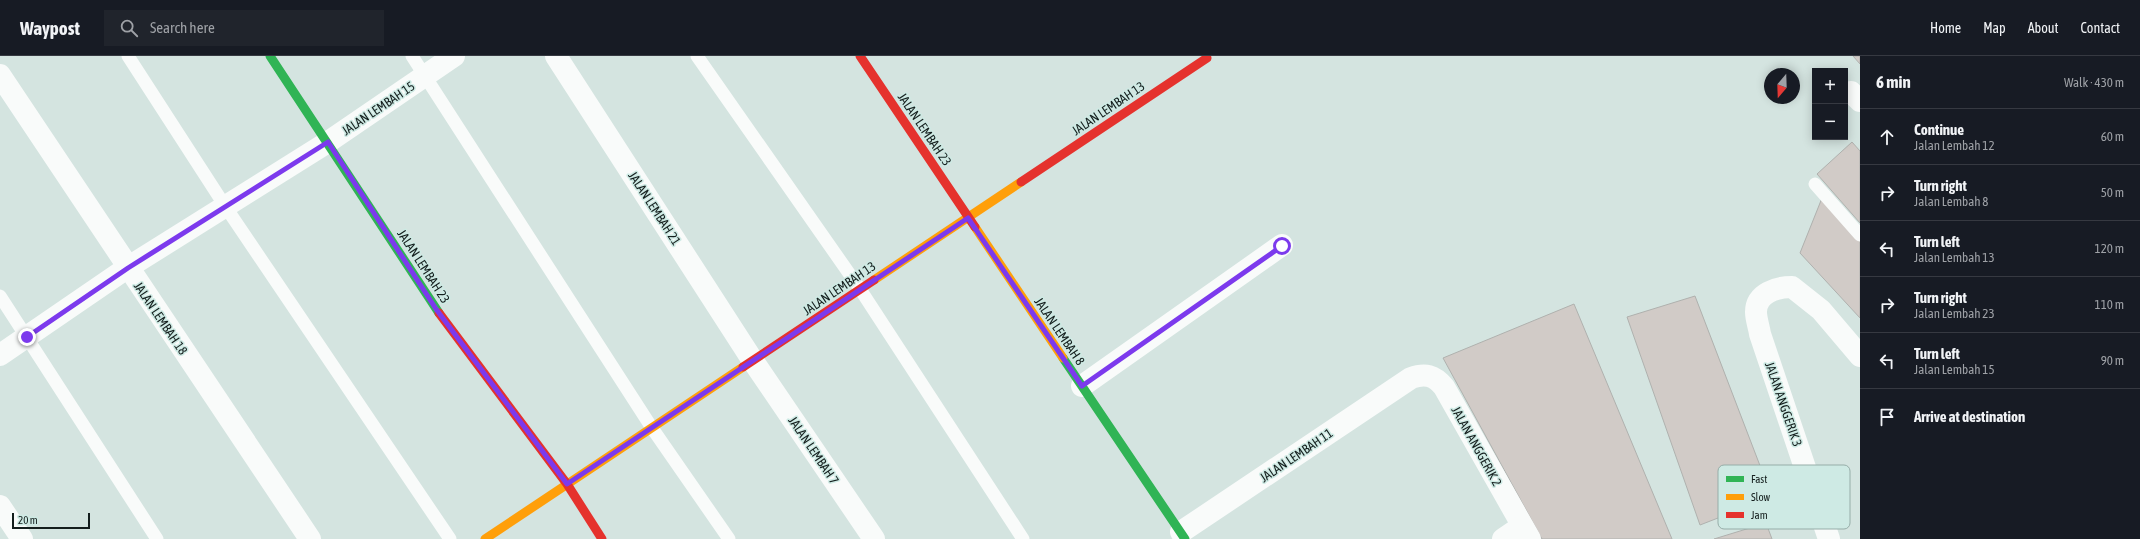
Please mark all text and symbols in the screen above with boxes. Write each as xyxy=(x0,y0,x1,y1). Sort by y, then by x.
search box xyxy=(104,10,384,46)
text: Waypost xyxy=(20,17,80,39)
icon: search xyxy=(118,17,140,39)
text: Search here xyxy=(150,19,215,36)
text: Home xyxy=(1930,20,1961,36)
text: Map xyxy=(1983,20,2006,36)
text: About xyxy=(2028,20,2059,36)
text: Contact xyxy=(2081,20,2120,36)
north arrow xyxy=(1764,68,1800,104)
map controls xyxy=(1812,68,1848,140)
button: + xyxy=(1812,68,1848,104)
text: 6 min xyxy=(1876,72,1911,92)
text: Walk · 430 m xyxy=(2064,75,2124,90)
street label: JALAN LEMBAH 15 xyxy=(339,79,418,138)
street label: JALAN LEMBAH 13 xyxy=(1069,79,1148,138)
street label: JALAN LEMBAH 23 xyxy=(895,90,954,169)
button: − xyxy=(1812,104,1848,140)
text: Continue xyxy=(1914,121,1964,138)
icon: ahead xyxy=(1876,126,1898,148)
text: 60 m xyxy=(2101,129,2124,144)
text: Jalan Lembah 12 xyxy=(1914,138,1995,153)
street label: JALAN LEMBAH 21 xyxy=(625,169,684,248)
text: Turn right xyxy=(1914,177,1967,194)
icon: right xyxy=(1876,182,1898,204)
text: 50 m xyxy=(2101,185,2124,200)
text: Jalan Lembah 8 xyxy=(1914,194,1988,209)
street label: JALAN LEMBAH 23 xyxy=(394,227,453,306)
text: Turn left xyxy=(1914,233,1960,250)
route start xyxy=(1273,237,1291,255)
icon: left xyxy=(1876,238,1898,260)
text: 120 m xyxy=(2095,241,2124,256)
text: Jalan Lembah 13 xyxy=(1914,250,1995,265)
street label: JALAN LEMBAH 13 xyxy=(800,259,879,318)
street label: JALAN LEMBAH 18 xyxy=(131,279,190,358)
text: Turn right xyxy=(1914,289,1967,306)
street label: JALAN LEMBAH 8 xyxy=(1031,294,1088,368)
icon: right xyxy=(1876,294,1898,316)
text: 110 m xyxy=(2095,297,2124,312)
text: Jalan Lembah 23 xyxy=(1914,306,1995,321)
route end xyxy=(18,328,36,346)
text: Turn left xyxy=(1914,345,1960,362)
icon: left xyxy=(1876,350,1898,372)
text: 90 m xyxy=(2101,353,2124,368)
street label: JALAN ANGGERIK 3 xyxy=(1762,360,1805,449)
text: Jalan Lembah 15 xyxy=(1914,362,1995,377)
street label: JALAN ANGGERIK 2 xyxy=(1448,404,1505,489)
icon: arrive xyxy=(1876,406,1898,428)
text: Arrive at destination xyxy=(1914,408,2025,425)
street label: JALAN LEMBAH 7 xyxy=(785,413,842,487)
street label: JALAN LEMBAH 11 xyxy=(1257,426,1336,485)
legend xyxy=(1718,465,1850,529)
text: Fast xyxy=(1751,473,1767,485)
text: Slow xyxy=(1751,491,1770,503)
text: Jam xyxy=(1751,509,1768,521)
scale bar xyxy=(12,511,90,530)
text: 20 m xyxy=(18,514,38,526)

